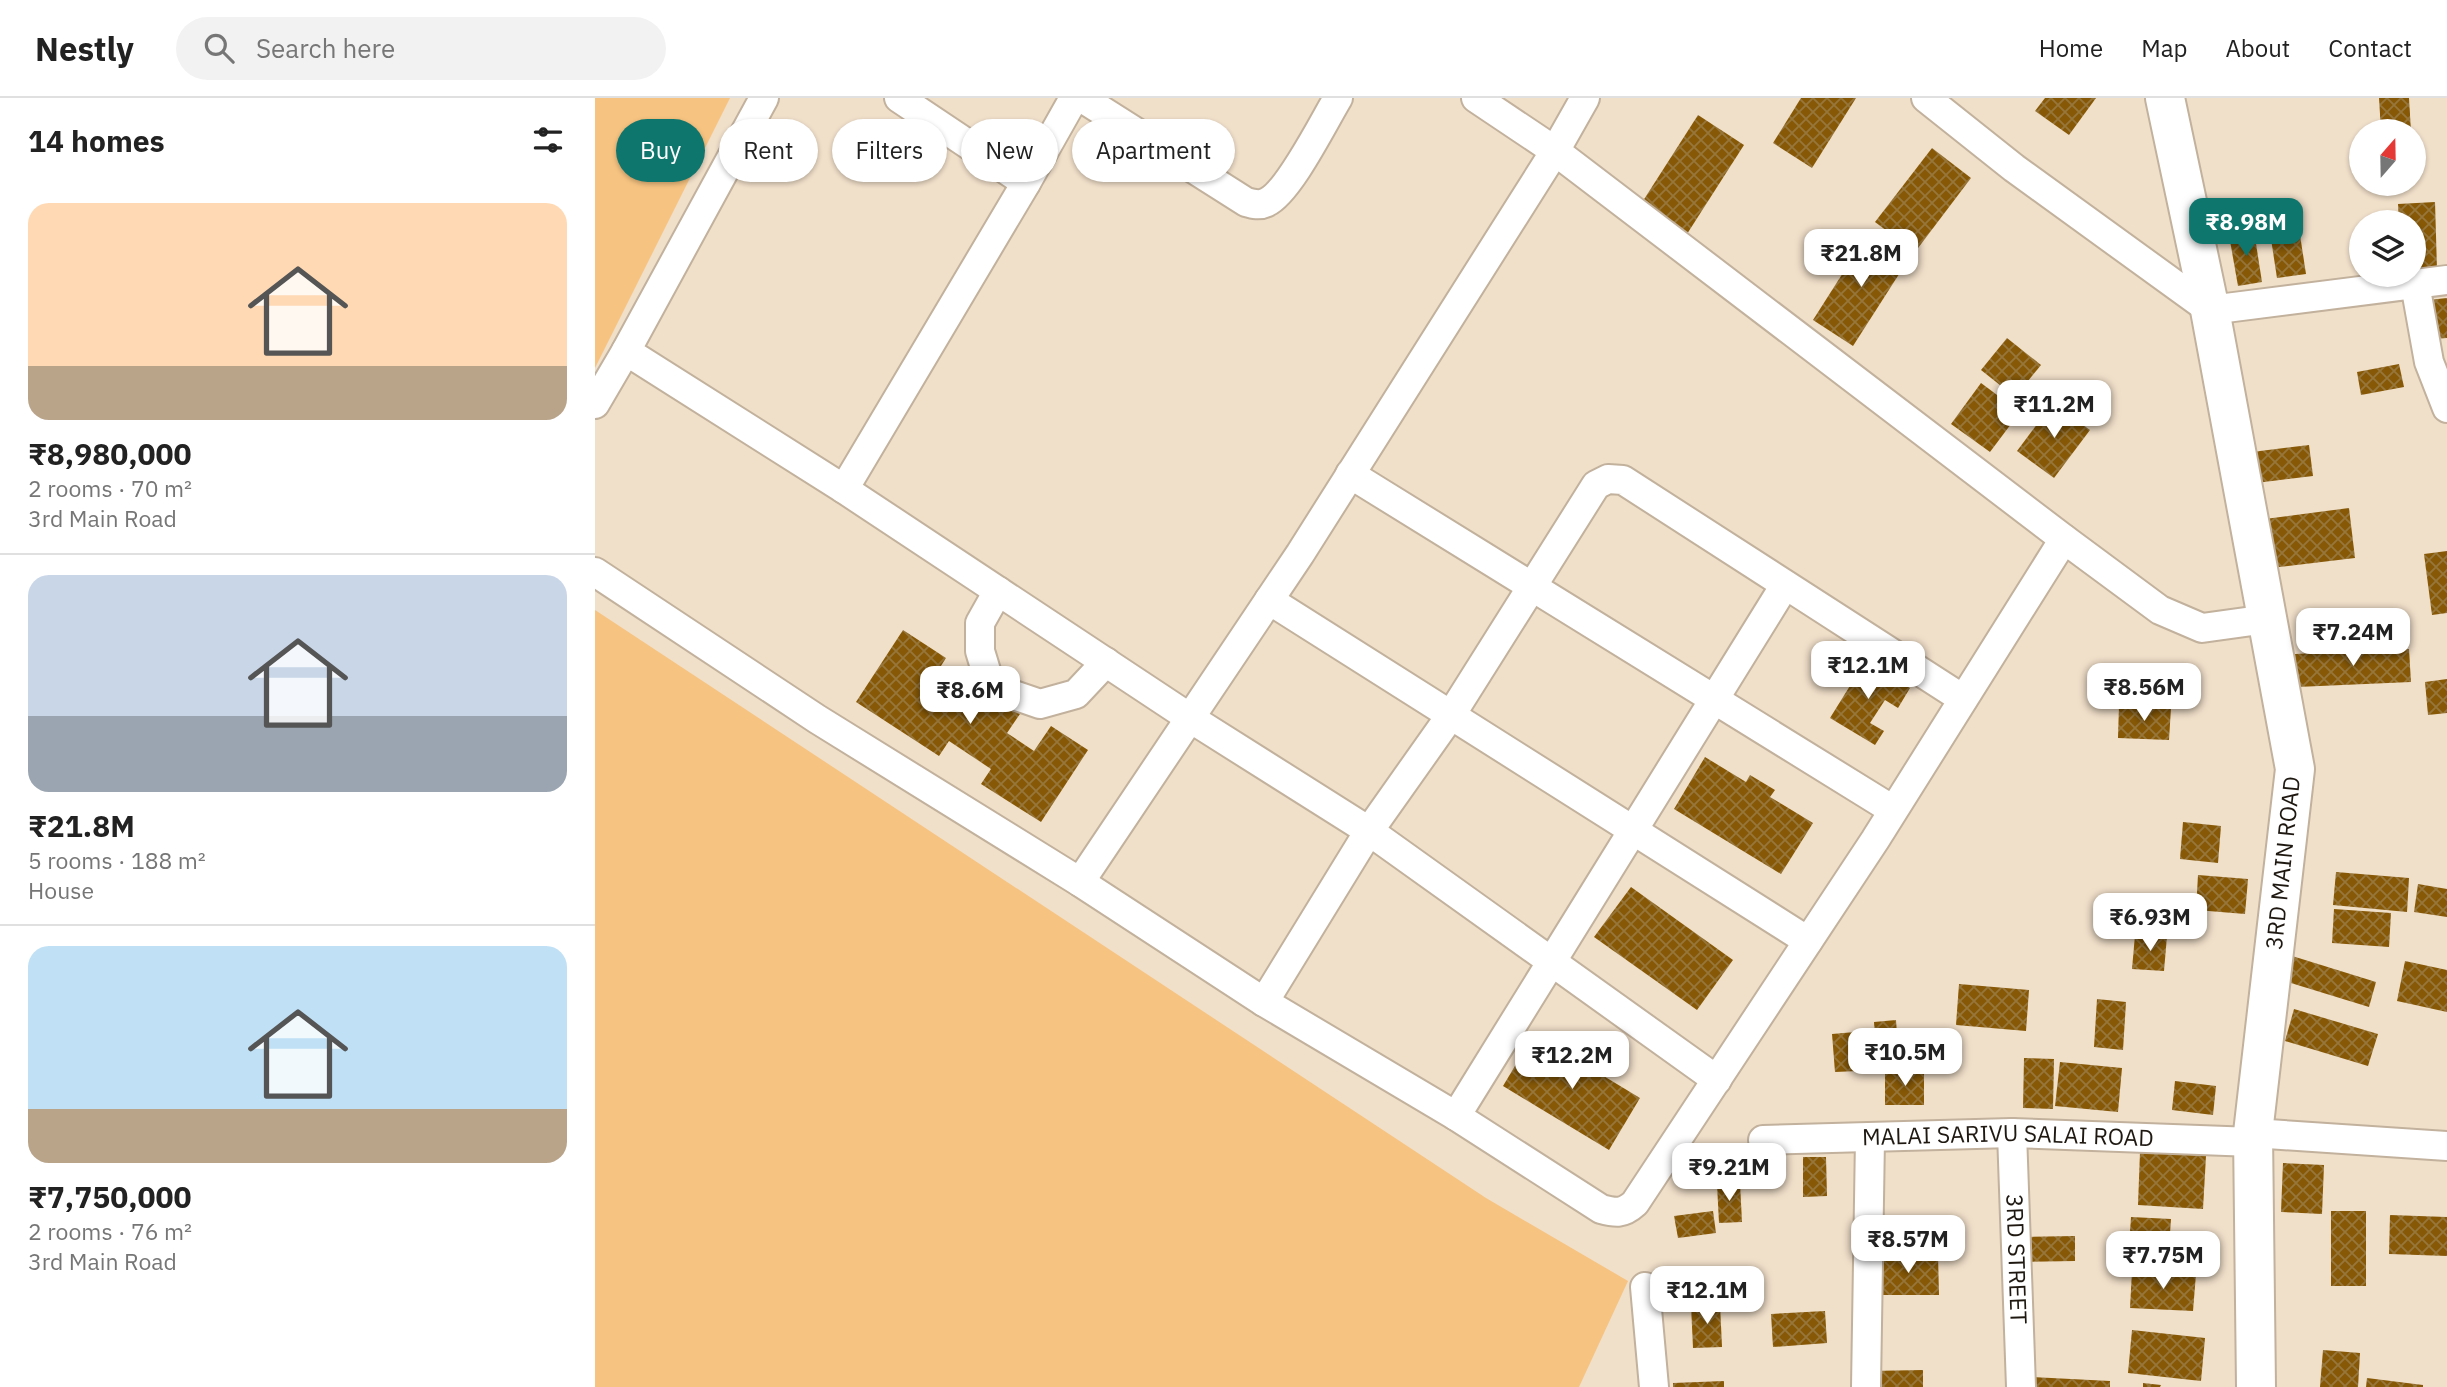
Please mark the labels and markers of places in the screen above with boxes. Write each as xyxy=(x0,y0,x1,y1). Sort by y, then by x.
pin: ₹8.98M xyxy=(2189,198,2303,258)
pin: ₹21.8M xyxy=(1804,230,1918,289)
pin: ₹11.2M xyxy=(1997,380,2111,440)
pin: ₹7.24M xyxy=(2296,608,2410,668)
pin: ₹12.1M xyxy=(1811,642,1925,701)
pin: ₹8.56M xyxy=(2087,664,2201,723)
pin: ₹8.6M xyxy=(921,666,1019,726)
pin: ₹6.93M xyxy=(2093,894,2207,953)
pin: ₹10.5M xyxy=(1848,1028,1962,1088)
pin: ₹12.2M xyxy=(1515,1032,1629,1091)
pin: ₹9.21M xyxy=(1672,1144,1786,1203)
pin: ₹8.57M xyxy=(1851,1216,1965,1275)
pin: ₹7.75M xyxy=(2106,1232,2220,1291)
pin: ₹12.1M xyxy=(1650,1266,1764,1326)

